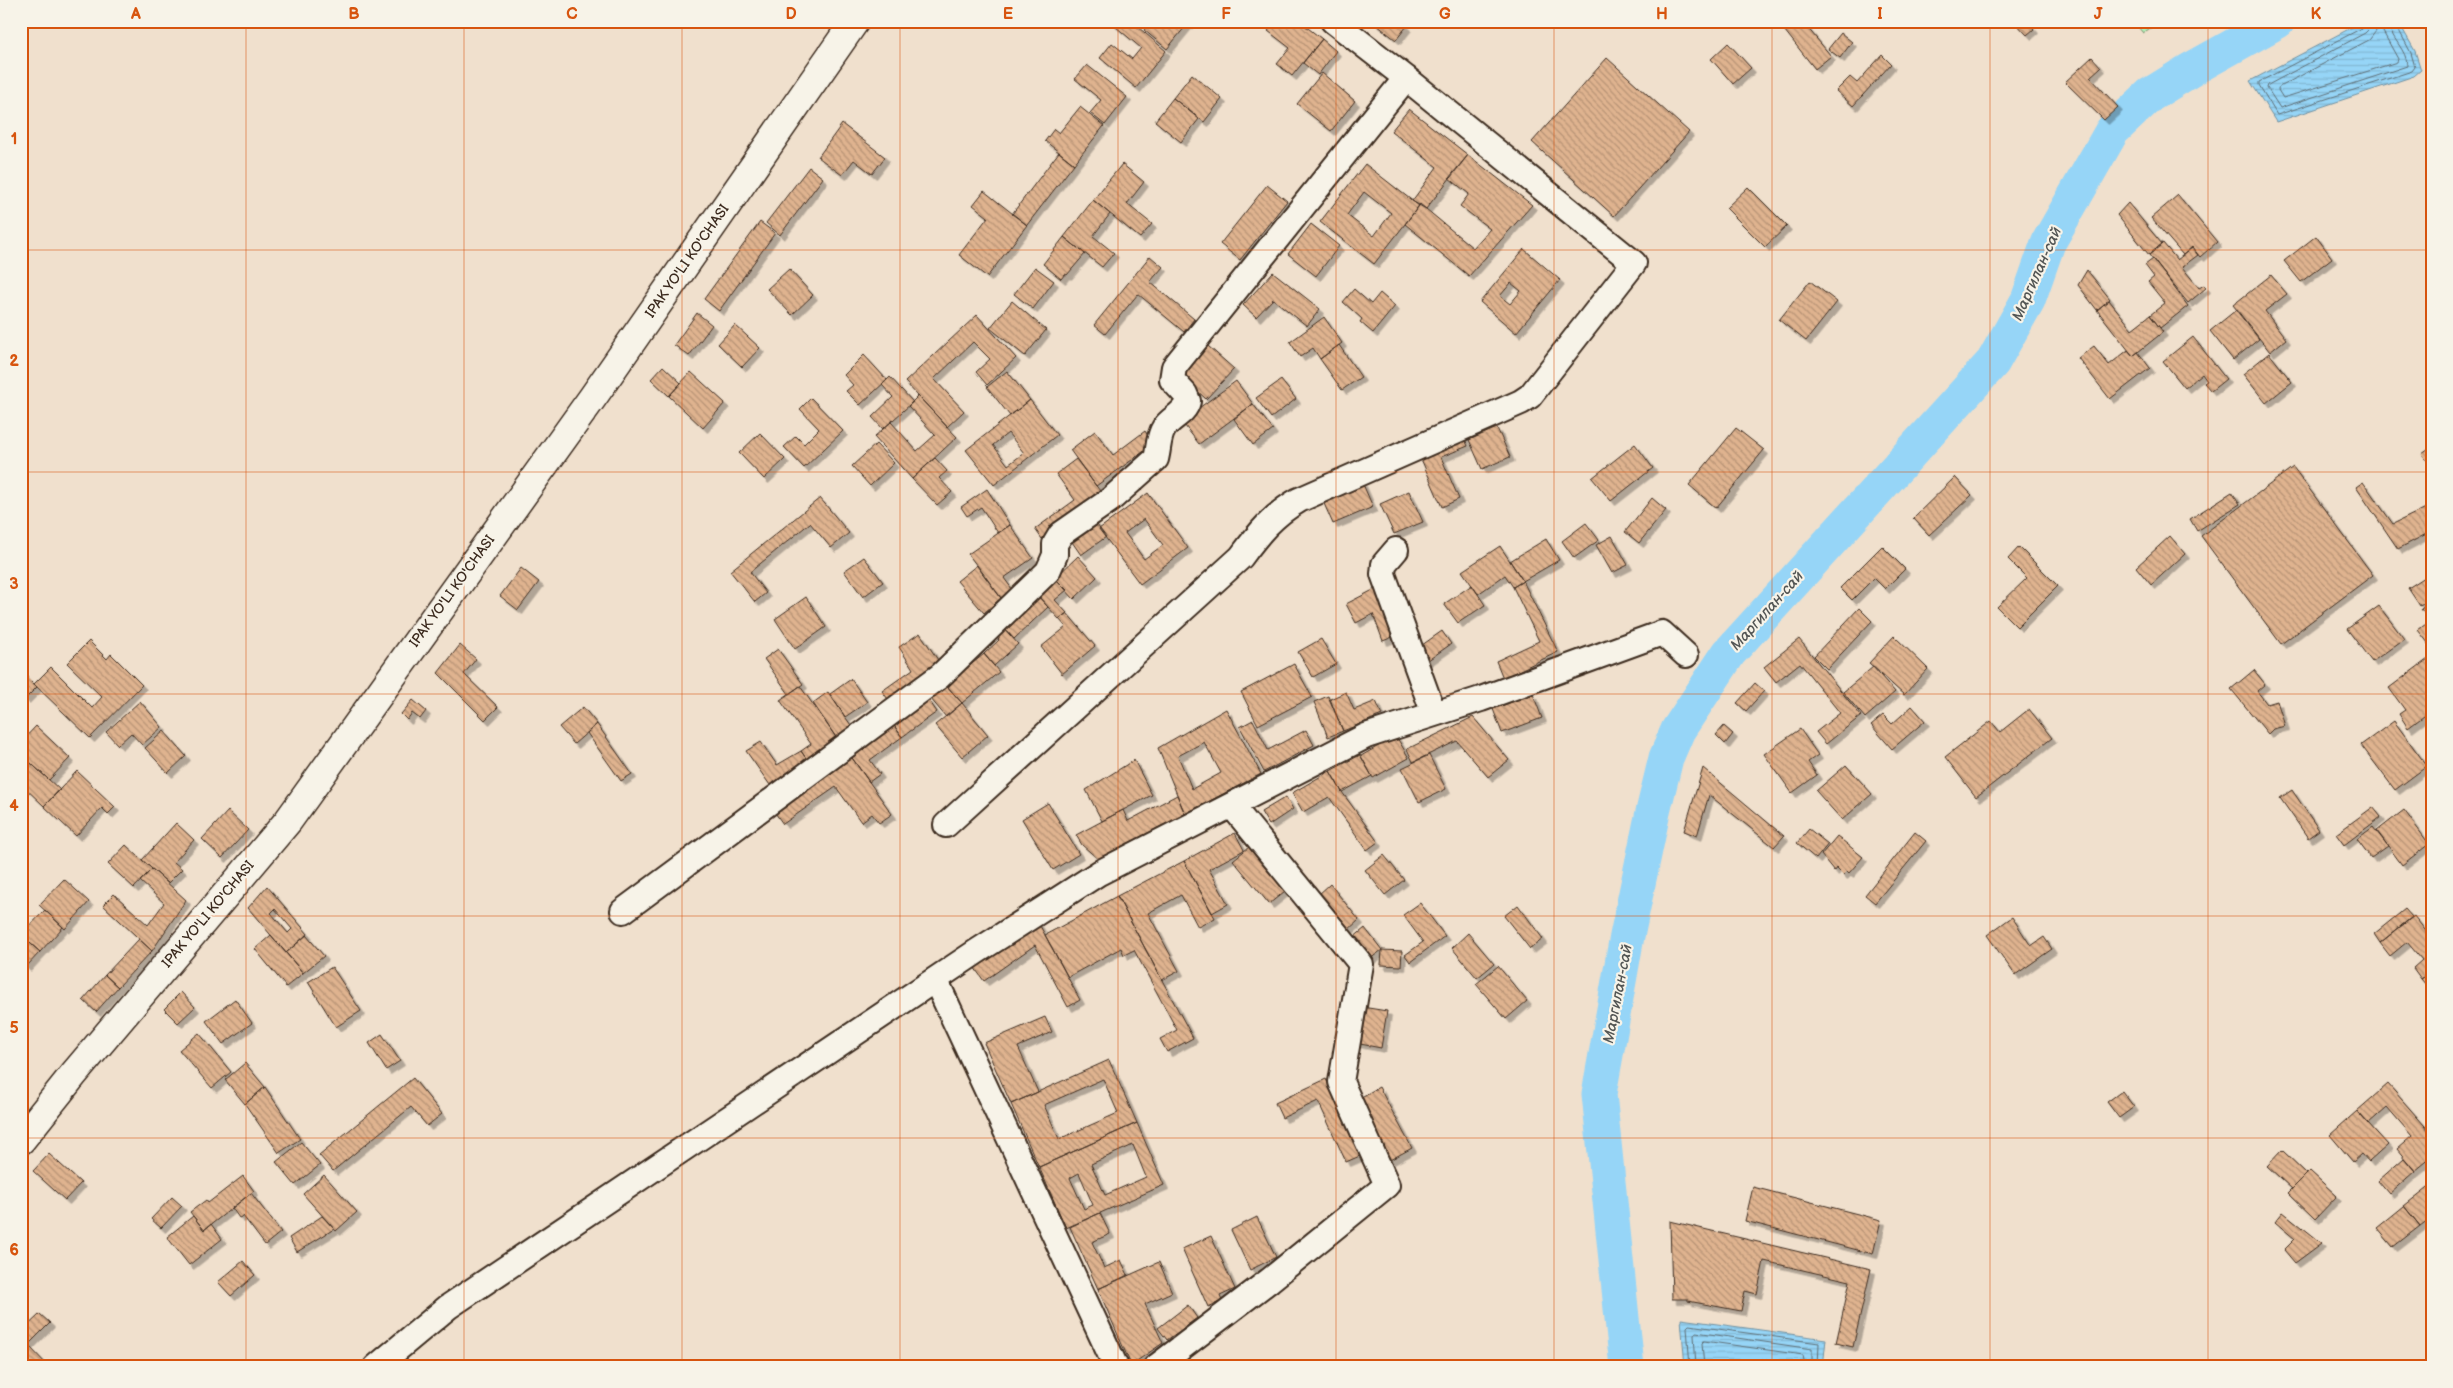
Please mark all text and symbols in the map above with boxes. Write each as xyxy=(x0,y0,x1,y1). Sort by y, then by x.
text: A xyxy=(130,5,141,24)
text: B xyxy=(348,5,360,24)
text: C xyxy=(566,5,578,24)
text: D xyxy=(785,5,797,24)
text: E xyxy=(1003,5,1013,24)
text: F xyxy=(1221,5,1231,24)
text: G xyxy=(1439,5,1451,24)
text: H xyxy=(1656,5,1668,24)
text: I xyxy=(1877,5,1883,24)
text: J xyxy=(2094,5,2103,24)
text: K xyxy=(2311,5,2322,24)
text: 1 xyxy=(11,130,17,149)
street label: IPAK YO'LI KO'CHASI xyxy=(641,201,733,321)
water label: Маргилан-сай xyxy=(2008,224,2066,324)
text: 2 xyxy=(9,352,19,371)
street label: IPAK YO'LI KO'CHASI xyxy=(406,532,498,650)
water label: Маргилан-сай xyxy=(1726,567,1808,655)
text: 3 xyxy=(9,575,19,594)
text: 4 xyxy=(9,797,19,816)
street label: IPAK YO'LI KO'CHASI xyxy=(158,857,258,971)
water label: Маргилан-сай xyxy=(1599,943,1637,1045)
text: 5 xyxy=(9,1019,19,1038)
text: 6 xyxy=(9,1241,19,1260)

